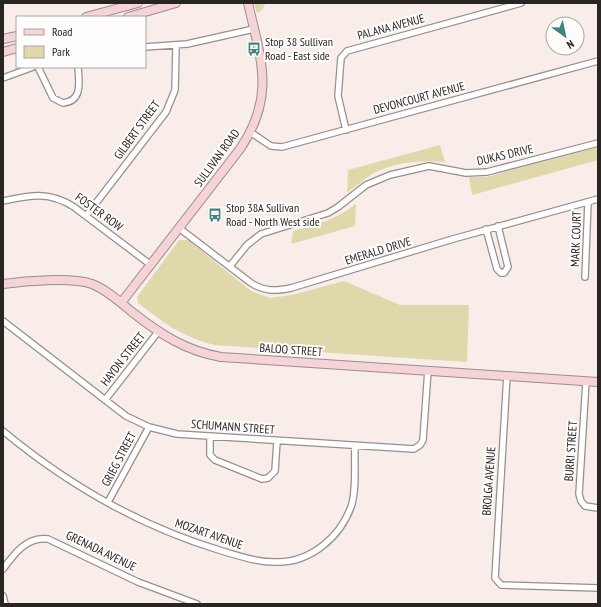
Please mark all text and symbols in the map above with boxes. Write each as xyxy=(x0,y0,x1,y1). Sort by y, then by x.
street label: PALANA AVENUE xyxy=(356,10,426,43)
legend xyxy=(16,16,146,68)
north arrow xyxy=(545,16,585,56)
text: Road xyxy=(52,24,72,39)
place label: Stop 38 Sullivan Road - East side xyxy=(265,34,333,63)
text: N xyxy=(564,37,577,52)
bus stop icon: Stop 38 Sullivan Road - East side xyxy=(246,41,262,57)
text: Park xyxy=(52,44,70,59)
street label: DEVONCOURT AVENUE xyxy=(372,78,466,117)
street label: GILBERT STREET xyxy=(110,97,163,162)
street label: SULLIVAN ROAD xyxy=(191,126,243,189)
street label: DUKAS DRIVE xyxy=(475,141,534,168)
street label: FOSTER ROW xyxy=(72,189,126,234)
place label: Stop 38A Sullivan Road - North West side xyxy=(226,200,320,229)
bus stop icon: Stop 38A Sullivan Road - North West side xyxy=(207,207,223,223)
street label: MARK COURT xyxy=(567,210,584,267)
street label: EMERALD DRIVE xyxy=(343,233,413,268)
street label: HAYDN STREET xyxy=(97,328,149,389)
street label: BALOO STREET xyxy=(259,340,324,359)
street label: SCHUMANN STREET xyxy=(191,416,276,437)
street label: BURRI STREET xyxy=(561,420,580,482)
street label: GRIEG STREET xyxy=(98,428,140,489)
street label: BROLGA AVENUE xyxy=(479,446,498,516)
street label: MOZART AVENUE xyxy=(173,515,245,552)
street label: GRENADA AVENUE xyxy=(64,527,139,574)

